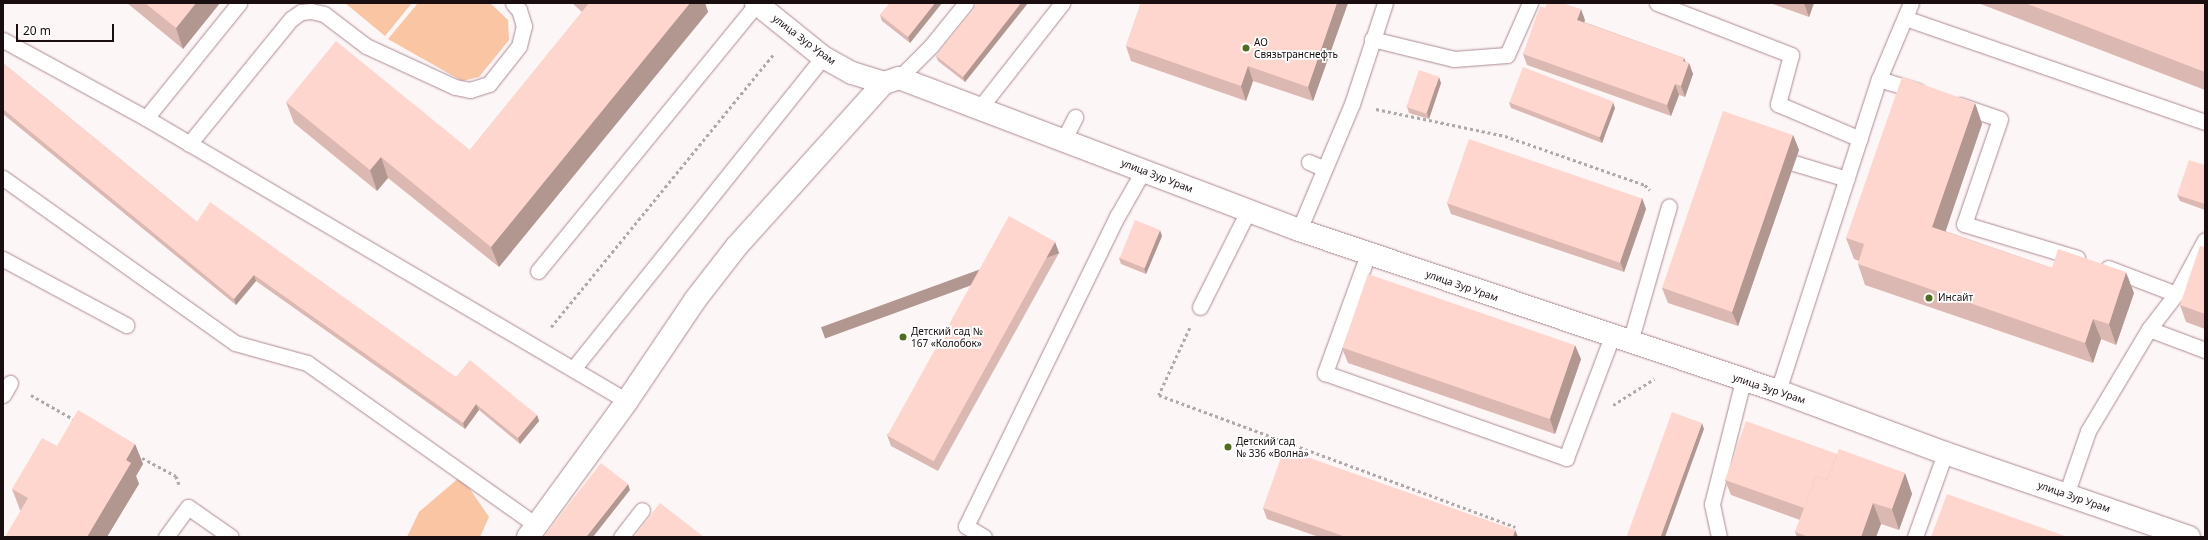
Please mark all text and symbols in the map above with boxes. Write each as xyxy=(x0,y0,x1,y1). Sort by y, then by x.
street label: улица Зур Урам xyxy=(770,12,838,68)
scale bar xyxy=(18,16,116,42)
text: 20 m xyxy=(23,22,51,39)
place label: АО Связьтранснефть xyxy=(1254,36,1338,60)
marker: АО Связьтранснефть xyxy=(1241,43,1251,53)
street label: улица Зур Урам xyxy=(1119,157,1195,195)
street label: улица Зур Урам xyxy=(1424,268,1500,304)
marker: Инсайт xyxy=(1923,292,1935,304)
place label: Инсайт xyxy=(1938,292,1973,304)
place label: Детский сад № 167 «Колобок» xyxy=(911,325,983,348)
marker: Детский сад № 167 «Колобок» xyxy=(898,332,908,342)
street label: улица Зур Урам xyxy=(1731,372,1807,406)
place label: Детский сад № 336 «Волна» xyxy=(1236,435,1309,458)
marker: Детский сад № 336 «Волна» xyxy=(1223,442,1233,452)
street label: улица Зур Урам xyxy=(2036,479,2112,515)

